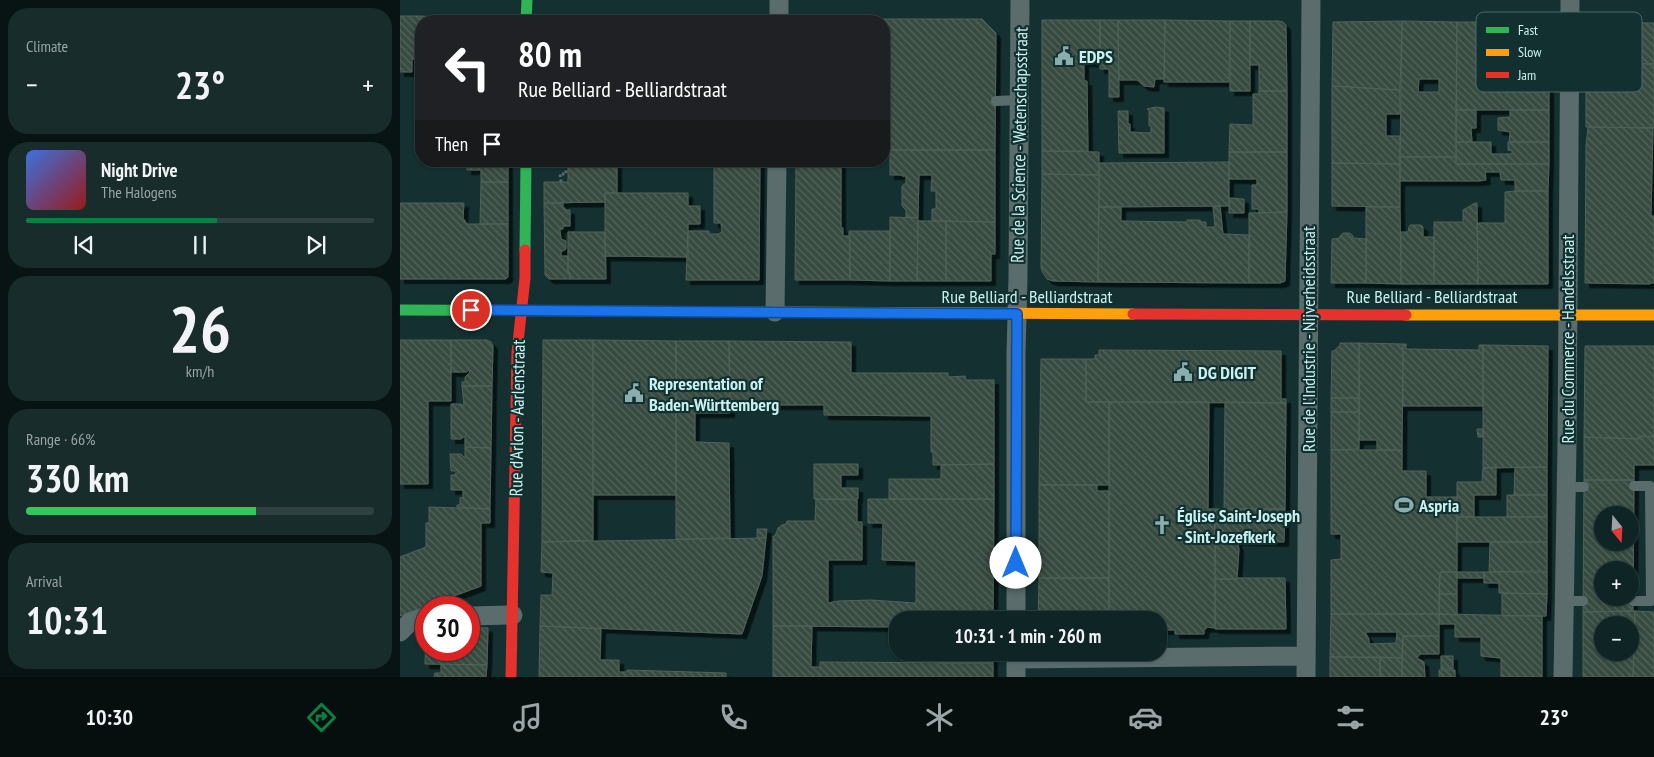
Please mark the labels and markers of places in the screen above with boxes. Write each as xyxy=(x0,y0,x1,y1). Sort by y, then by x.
public building icon: EDPS xyxy=(1053,45,1075,67)
place label: EDPS xyxy=(1079,45,1113,68)
pin xyxy=(450,289,492,331)
public building icon: DG DIGIT xyxy=(1172,361,1194,383)
place label: DG DIGIT xyxy=(1198,361,1257,384)
place label: Representation of Baden-Württemberg xyxy=(649,372,779,416)
public building icon: Representation of Baden-Württemberg xyxy=(623,382,645,404)
sports icon: Aspria xyxy=(1393,494,1415,516)
place label: Aspria xyxy=(1418,494,1459,517)
place label: Église Saint-Joseph - Sint-Jozefkerk xyxy=(1177,504,1300,548)
church icon: Église Saint-Joseph - Sint-Jozefkerk xyxy=(1151,514,1173,536)

